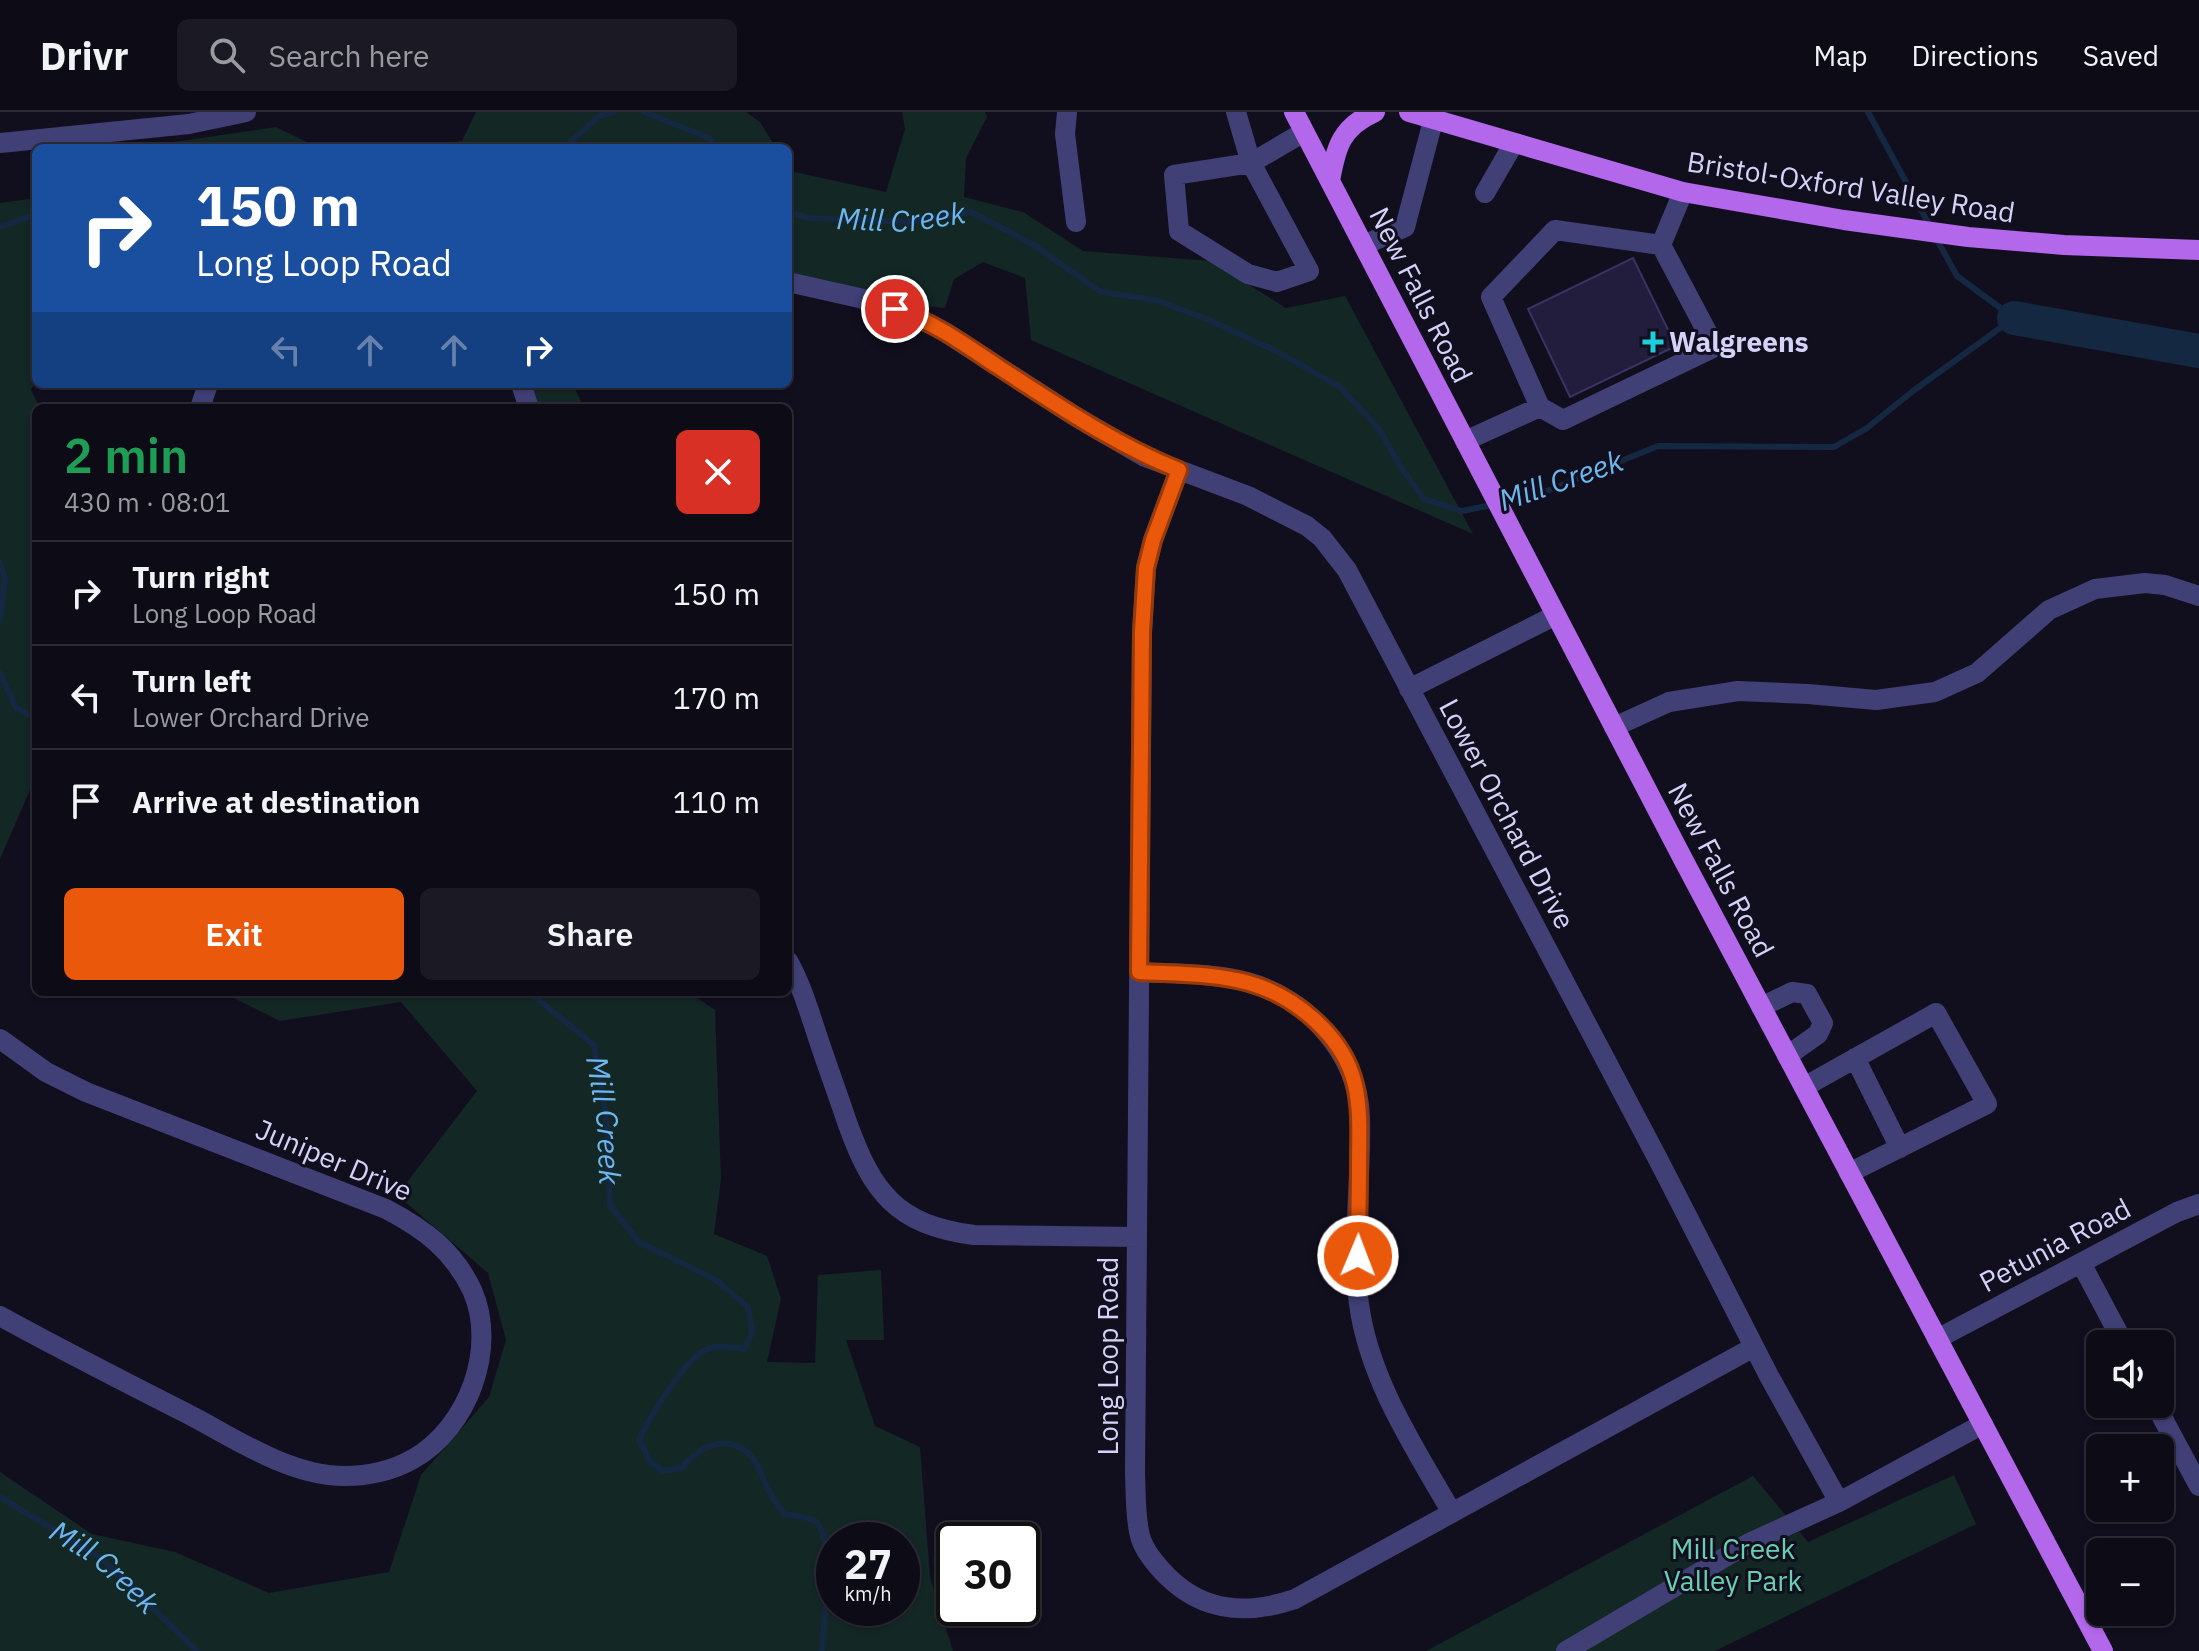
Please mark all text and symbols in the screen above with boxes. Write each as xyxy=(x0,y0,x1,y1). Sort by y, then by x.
search box xyxy=(177,19,737,91)
text: Drivr xyxy=(40,31,129,80)
icon: search xyxy=(205,33,249,77)
text: Search here xyxy=(269,36,429,75)
text: Map xyxy=(1813,37,1867,74)
text: Directions xyxy=(1911,37,2039,74)
text: Saved xyxy=(2083,37,2159,74)
street label: Bristol-Oxford Valley Road xyxy=(1685,142,2018,231)
text: 150 m xyxy=(196,169,360,241)
icon: right xyxy=(64,176,168,280)
water label: Mill Creek xyxy=(836,192,968,240)
street label: New Falls Road xyxy=(1361,201,1482,389)
text: Long Loop Road xyxy=(196,239,452,286)
pin xyxy=(861,275,929,343)
icon: arrive xyxy=(873,287,917,331)
place label: Walgreens xyxy=(1669,323,1809,360)
icon: left xyxy=(264,328,308,372)
icon: ahead xyxy=(348,328,392,372)
icon: ahead xyxy=(432,328,476,372)
icon: right xyxy=(516,328,560,372)
marker: Walgreens xyxy=(1644,333,1662,351)
text: 2 min xyxy=(64,424,188,486)
button: close xyxy=(676,430,760,514)
water label: Mill Creek xyxy=(1493,440,1628,519)
text: 430 m · 08:01 xyxy=(64,485,230,519)
text: Turn right xyxy=(132,557,270,596)
icon: right xyxy=(64,571,108,615)
text: 150 m xyxy=(673,574,760,613)
text: Long Loop Road xyxy=(132,596,317,630)
text: Turn left xyxy=(132,661,251,700)
icon: left xyxy=(64,675,108,719)
text: 170 m xyxy=(673,678,760,717)
street label: Lower Orchard Drive xyxy=(1431,692,1584,935)
text: Lower Orchard Drive xyxy=(132,700,369,734)
street label: New Falls Road xyxy=(1660,776,1783,963)
icon: arrive xyxy=(64,779,108,823)
text: Arrive at destination xyxy=(132,782,420,821)
text: 110 m xyxy=(673,782,760,821)
button: Exit xyxy=(64,888,404,980)
button: Share xyxy=(420,888,760,980)
water label: Mill Creek xyxy=(578,1053,630,1186)
street label: Juniper Drive xyxy=(250,1110,418,1209)
street label: Petunia Road xyxy=(1973,1189,2137,1300)
position arrow xyxy=(1316,1214,1400,1298)
street label: Long Loop Road xyxy=(1089,1256,1126,1456)
map controls xyxy=(2086,1330,2174,1626)
button: sound xyxy=(2086,1330,2174,1418)
button: + xyxy=(2086,1434,2174,1522)
water label: Mill Creek xyxy=(43,1511,168,1622)
speed limit sign: 30 xyxy=(936,1522,1040,1626)
park label: Mill Creek Valley Park xyxy=(1664,1530,1803,1599)
text: 27 xyxy=(844,1538,892,1590)
button: − xyxy=(2086,1538,2174,1626)
text: km/h xyxy=(844,1580,892,1607)

